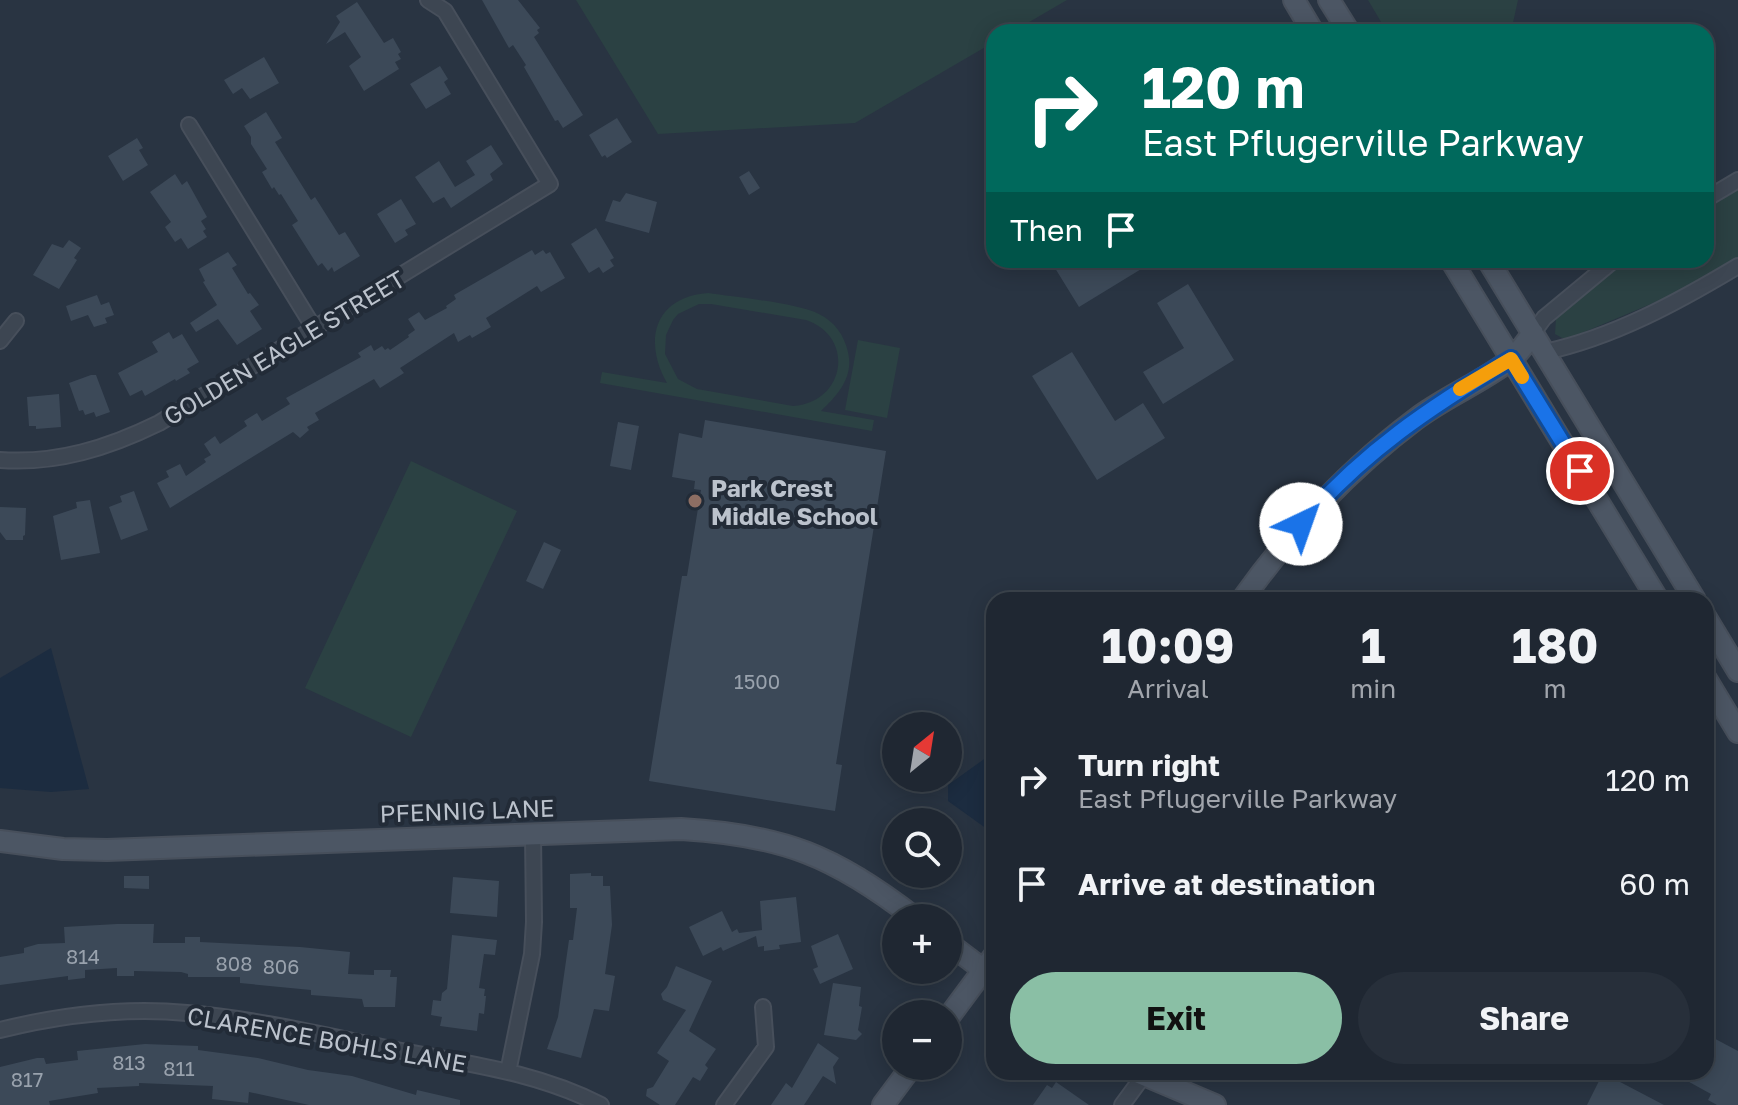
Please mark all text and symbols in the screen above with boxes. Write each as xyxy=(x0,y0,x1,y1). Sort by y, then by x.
text: 120 m xyxy=(1142,53,1304,120)
icon: right xyxy=(1010,56,1114,160)
text: East Pflugerville Parkway xyxy=(1142,121,1584,164)
icon: arrive xyxy=(1099,208,1143,252)
text: Then xyxy=(1010,212,1083,248)
street label: GOLDEN EAGLE STREET xyxy=(158,263,410,431)
pin xyxy=(1546,437,1614,505)
icon: arrive xyxy=(1558,449,1602,493)
place label: Park Crest Middle School xyxy=(711,473,878,530)
position arrow xyxy=(1259,482,1343,566)
marker: Park Crest Middle School xyxy=(686,492,704,510)
text: 10:09 xyxy=(1102,616,1235,674)
text: 1 xyxy=(1361,616,1386,674)
text: 180 xyxy=(1512,616,1598,674)
house number: 1500 xyxy=(734,669,780,693)
text: Arrival xyxy=(1127,673,1209,704)
text: min xyxy=(1350,673,1396,704)
text: m xyxy=(1544,673,1567,704)
north arrow xyxy=(882,712,962,792)
map controls xyxy=(882,712,962,1080)
text: Turn right xyxy=(1078,747,1220,783)
icon: right xyxy=(1010,758,1054,802)
text: 120 m xyxy=(1605,762,1690,798)
text: East Pflugerville Parkway xyxy=(1078,783,1397,814)
street label: PFENNIG LANE xyxy=(379,792,555,828)
button: search xyxy=(882,808,962,888)
icon: arrive xyxy=(1010,862,1054,906)
text: Arrive at destination xyxy=(1078,866,1375,902)
text: 60 m xyxy=(1619,866,1690,902)
button: + xyxy=(882,904,962,984)
house number: 814 xyxy=(66,944,100,968)
house number: 808 xyxy=(216,951,252,975)
house number: 806 xyxy=(263,954,299,978)
button: Exit xyxy=(1010,972,1342,1064)
button: Share xyxy=(1358,972,1690,1064)
street label: CLARENCE BOHLS LANE xyxy=(185,1000,469,1078)
button: − xyxy=(882,1000,962,1080)
house number: 813 xyxy=(112,1050,146,1074)
house number: 811 xyxy=(163,1056,195,1080)
house number: 817 xyxy=(11,1067,43,1091)

